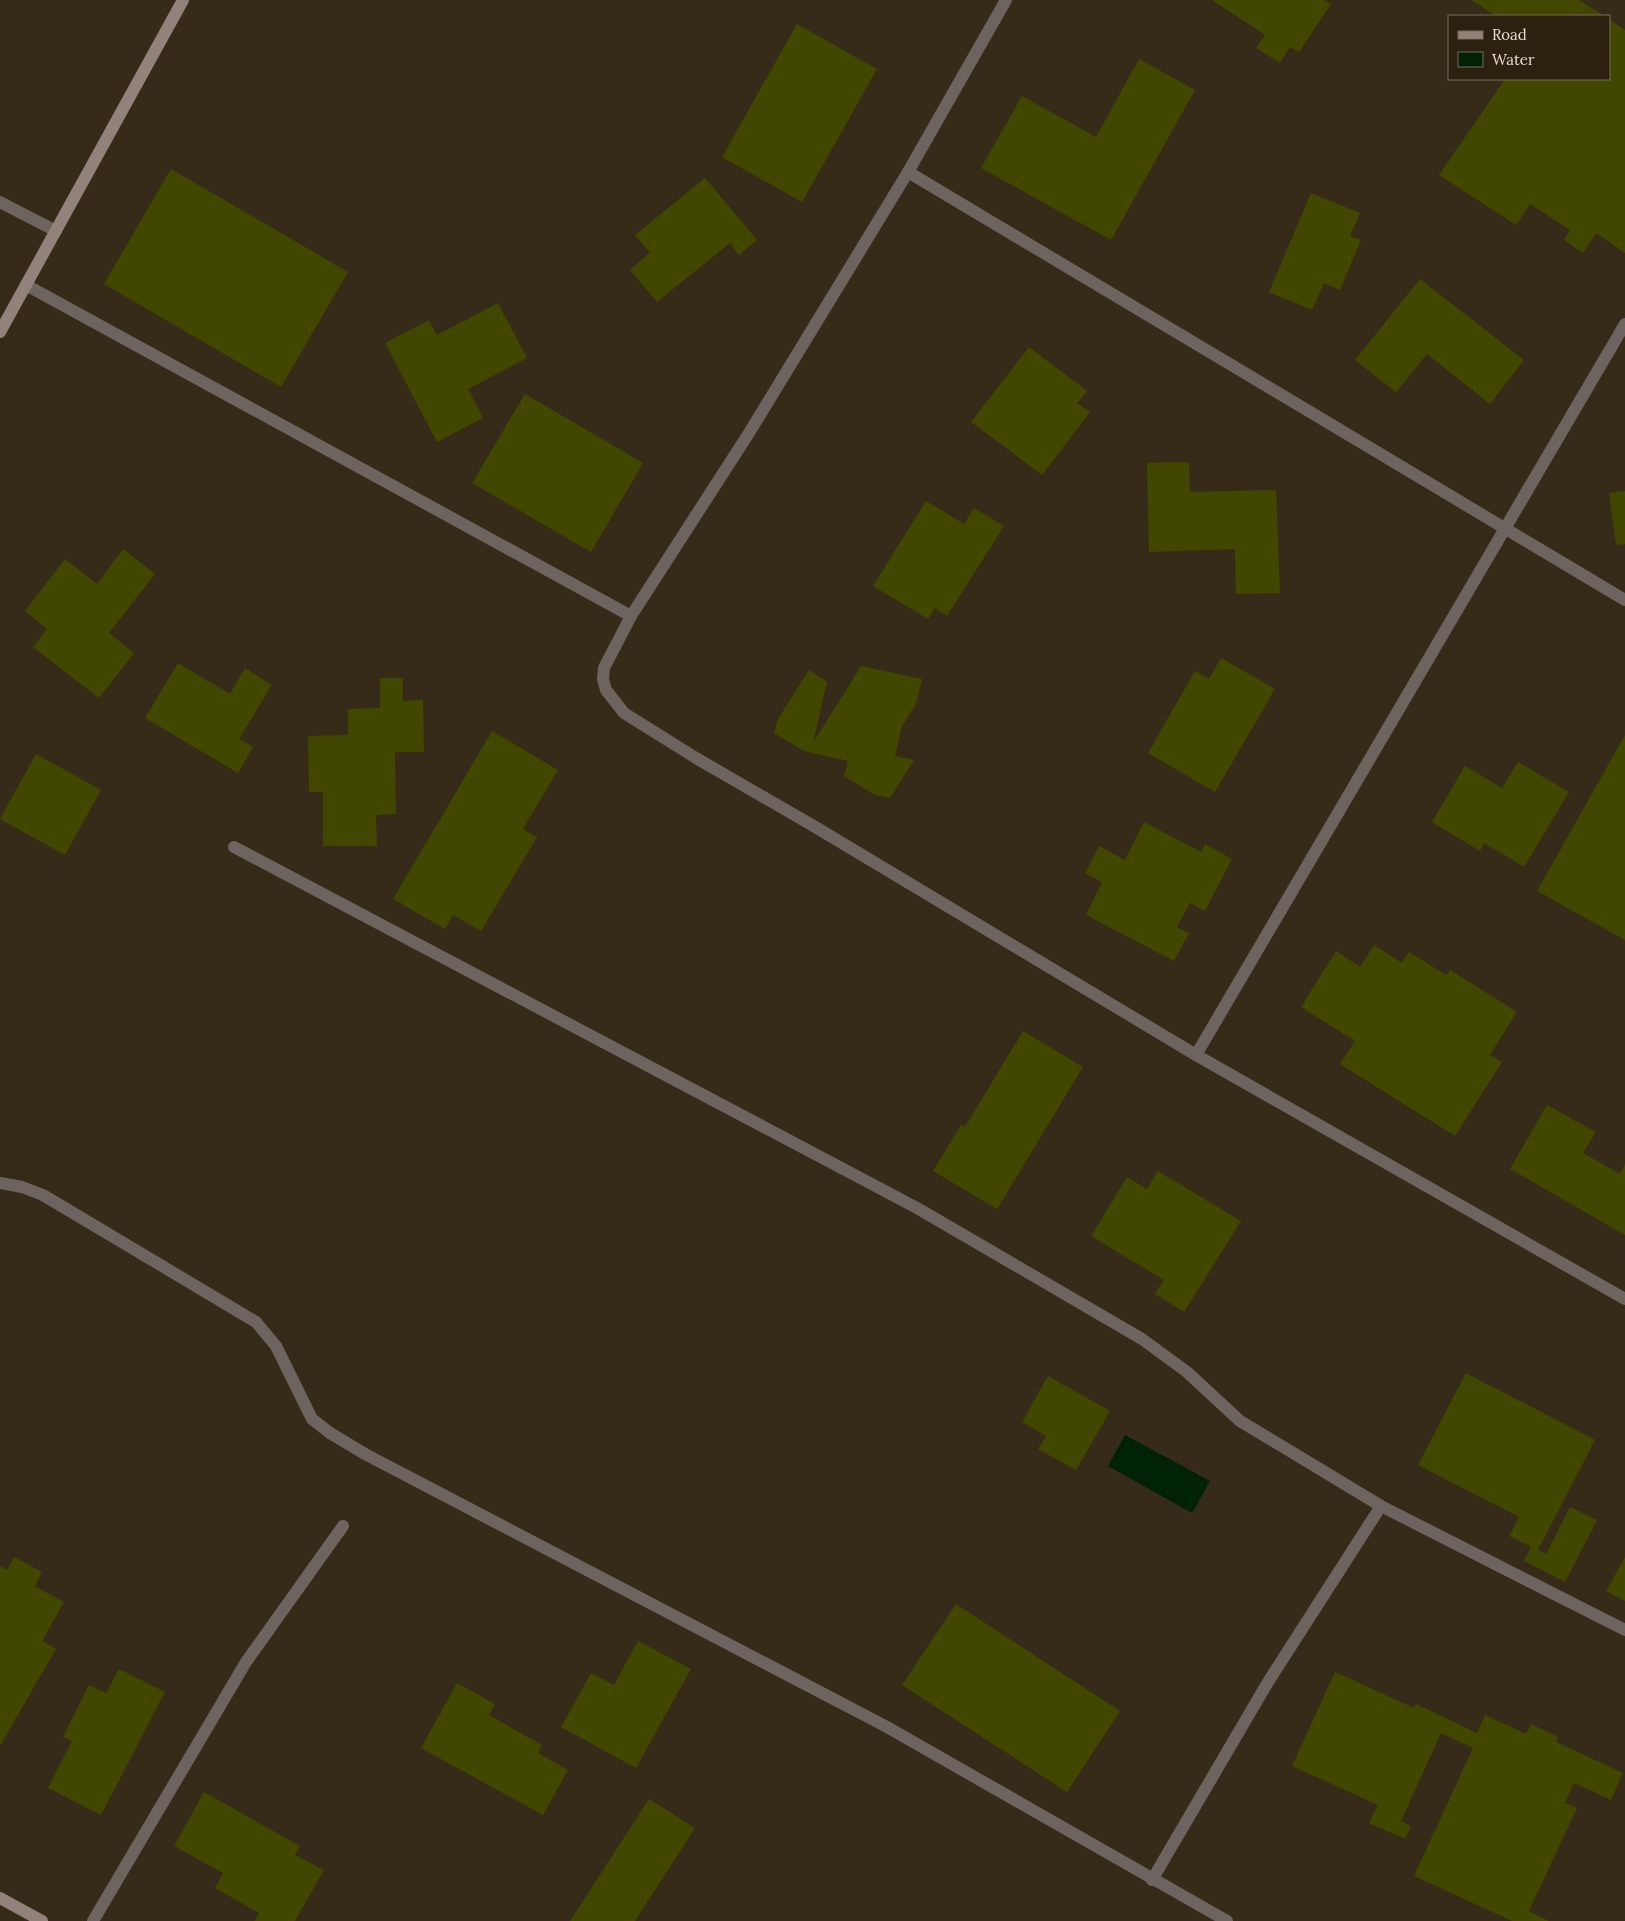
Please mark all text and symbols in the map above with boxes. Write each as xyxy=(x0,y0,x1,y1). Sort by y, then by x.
legend xyxy=(1448,15,1610,80)
text: Road xyxy=(1492,25,1527,44)
text: Water xyxy=(1492,50,1535,69)

